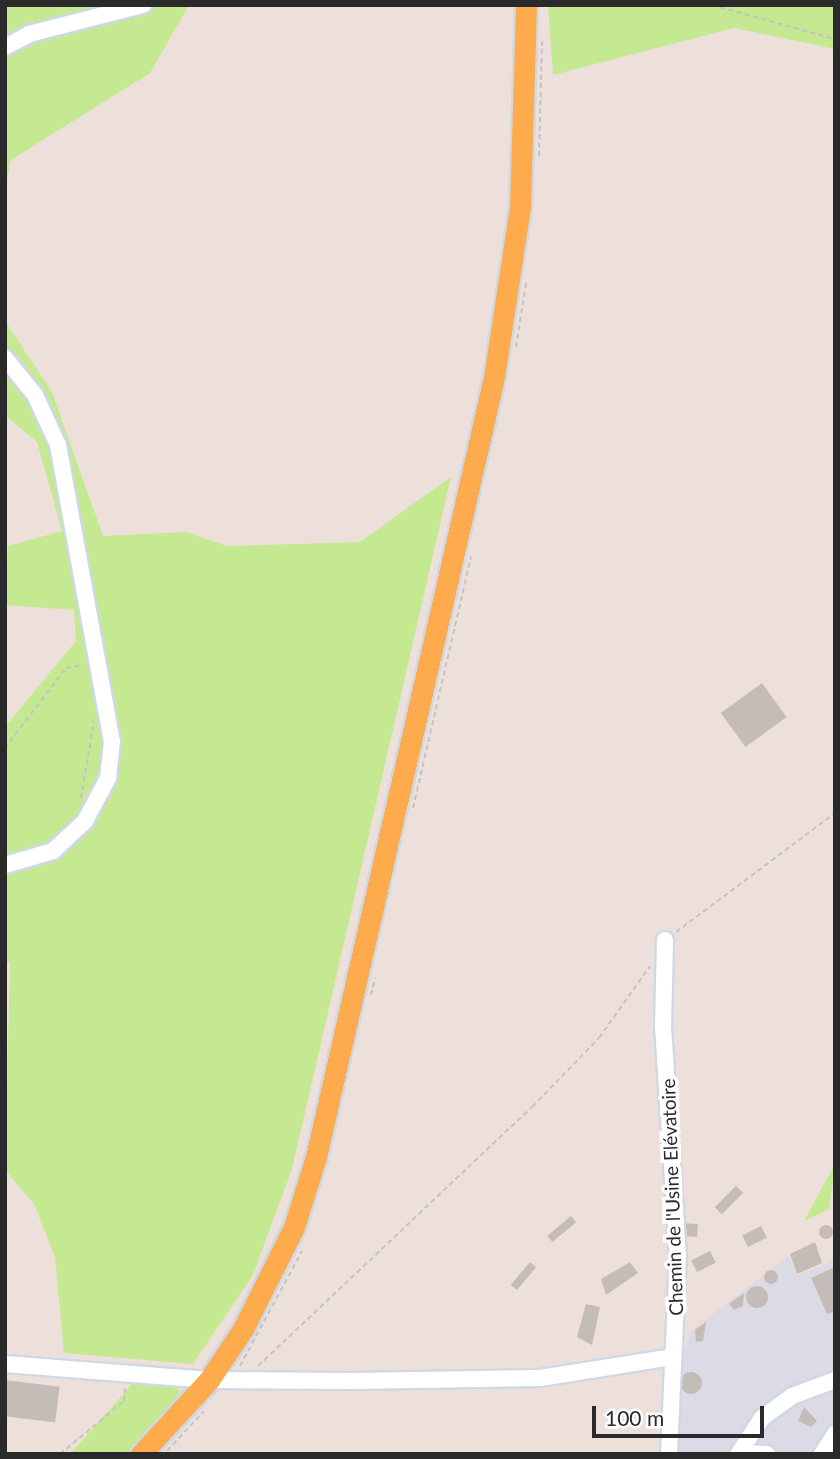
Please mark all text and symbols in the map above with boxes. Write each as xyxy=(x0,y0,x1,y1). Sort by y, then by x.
street label: Chemin de l'Usine Elévatoire xyxy=(656,1078,688,1316)
scale bar xyxy=(595,1392,766,1436)
text: 100 m xyxy=(605,1405,664,1430)

